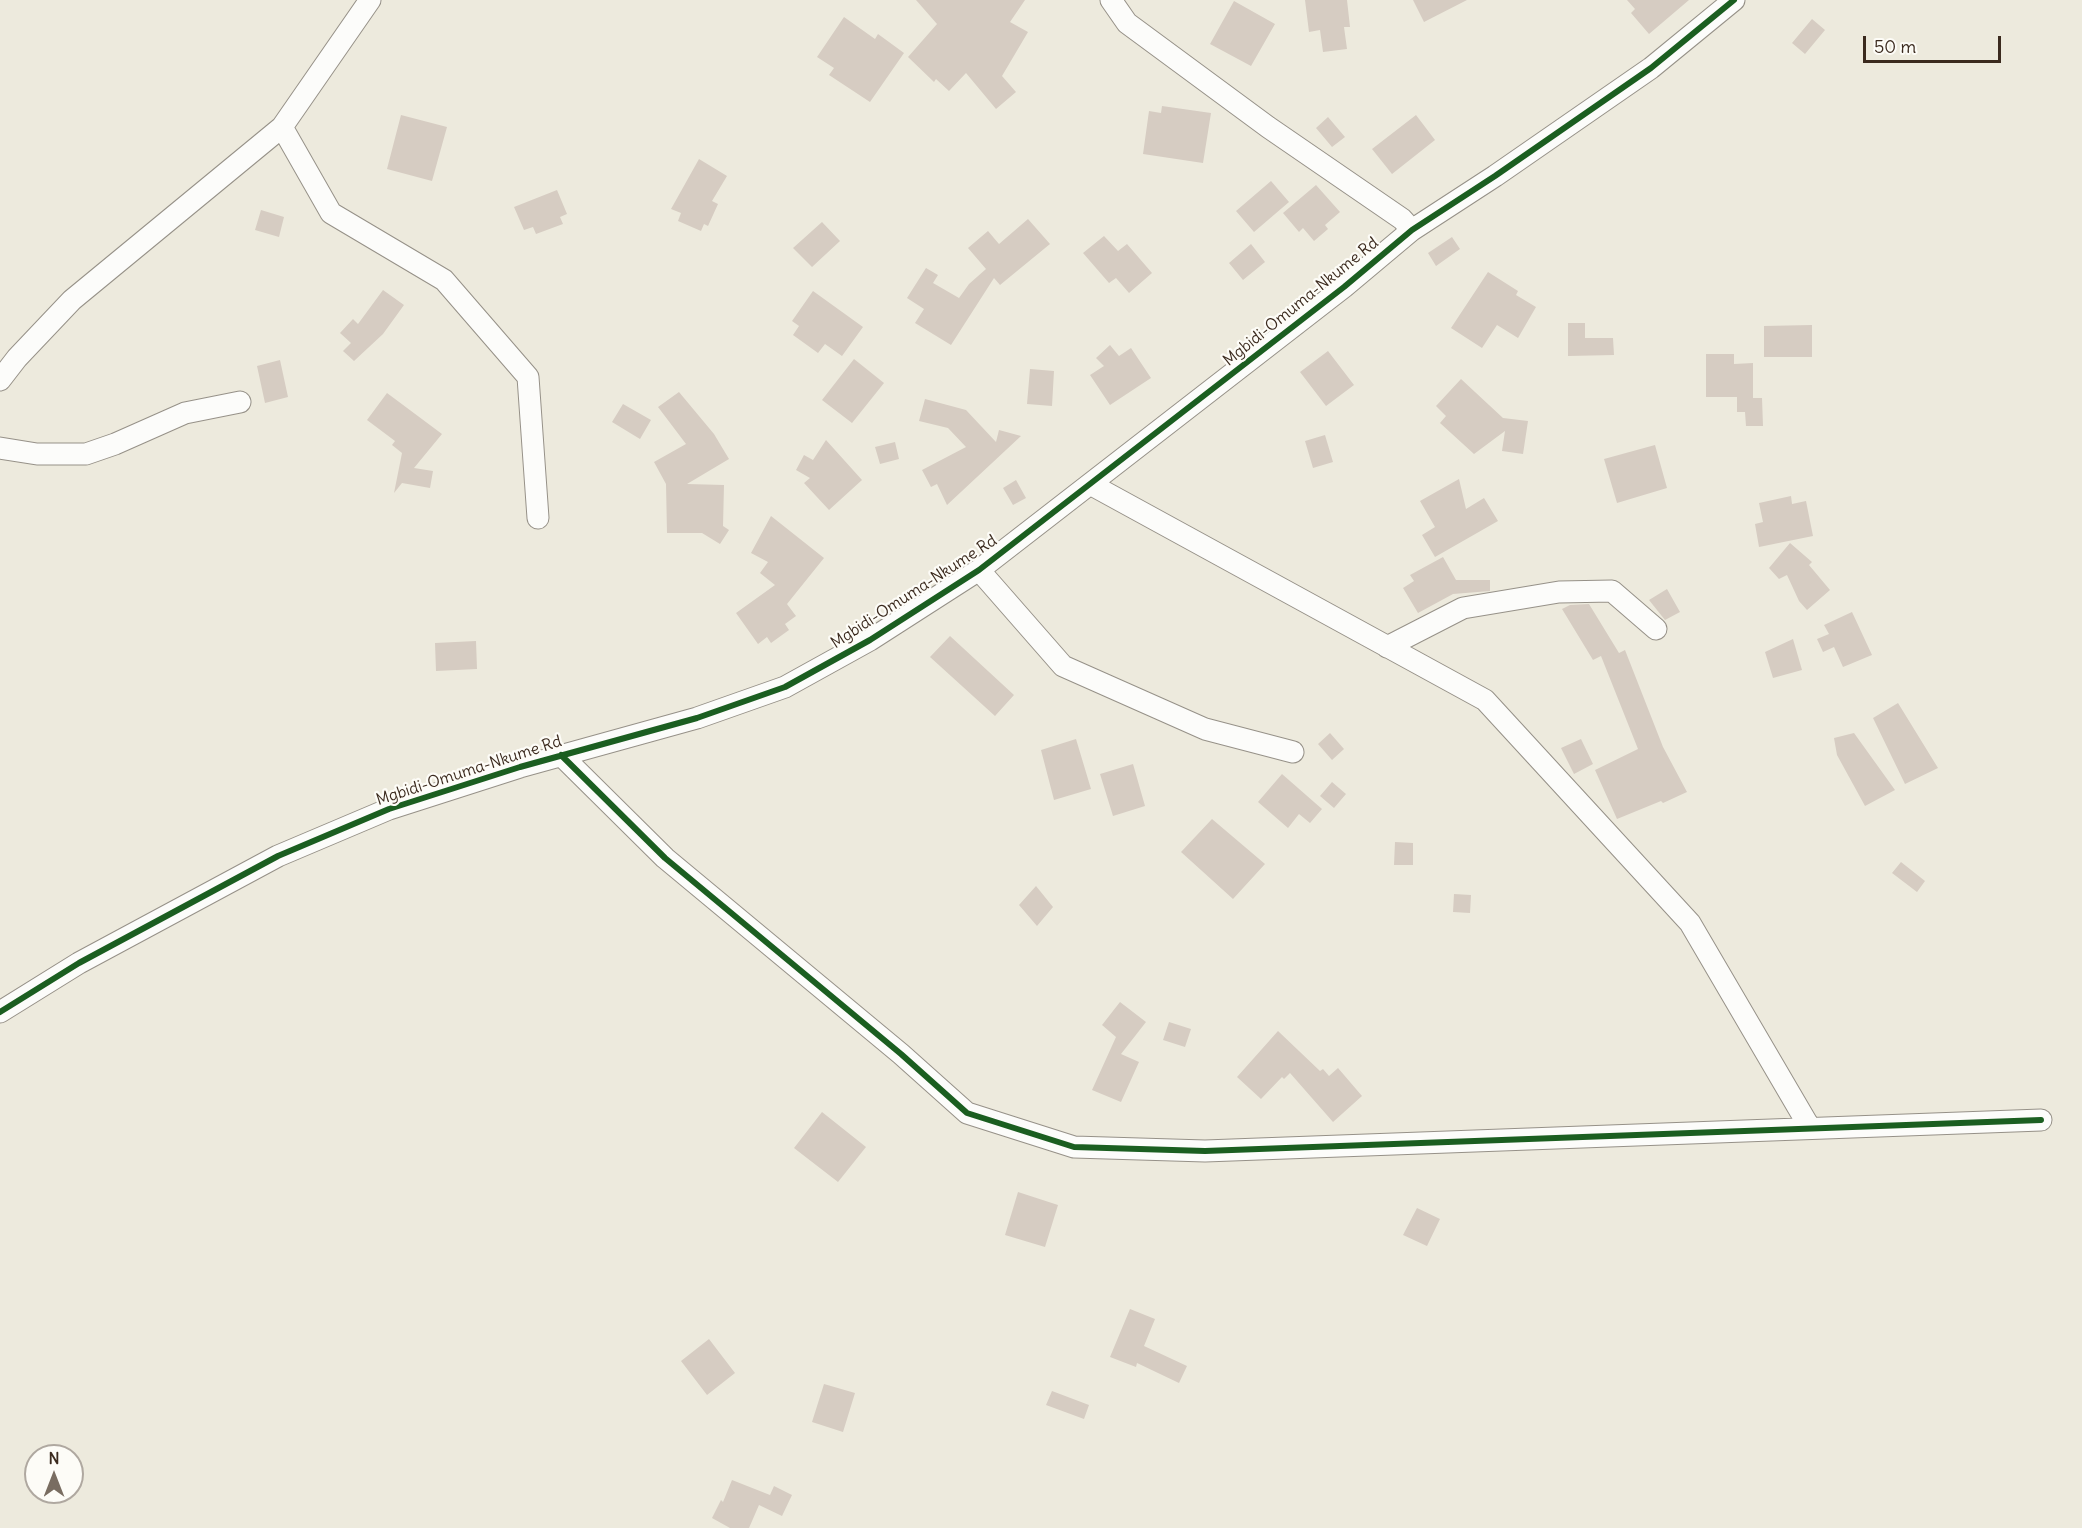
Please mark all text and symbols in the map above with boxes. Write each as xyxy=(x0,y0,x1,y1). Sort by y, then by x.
scale bar xyxy=(1866,24,2004,62)
text: 50 m xyxy=(1874,35,1916,58)
street label: Mgbidi-Omuma-Nkume Rd xyxy=(1220,234,1382,370)
street label: Mgbidi-Omuma-Nkume Rd xyxy=(827,531,1001,653)
street label: Mgbidi-Omuma-Nkume Rd xyxy=(374,732,564,810)
north arrow xyxy=(24,1444,84,1504)
text: N xyxy=(48,1448,60,1468)

